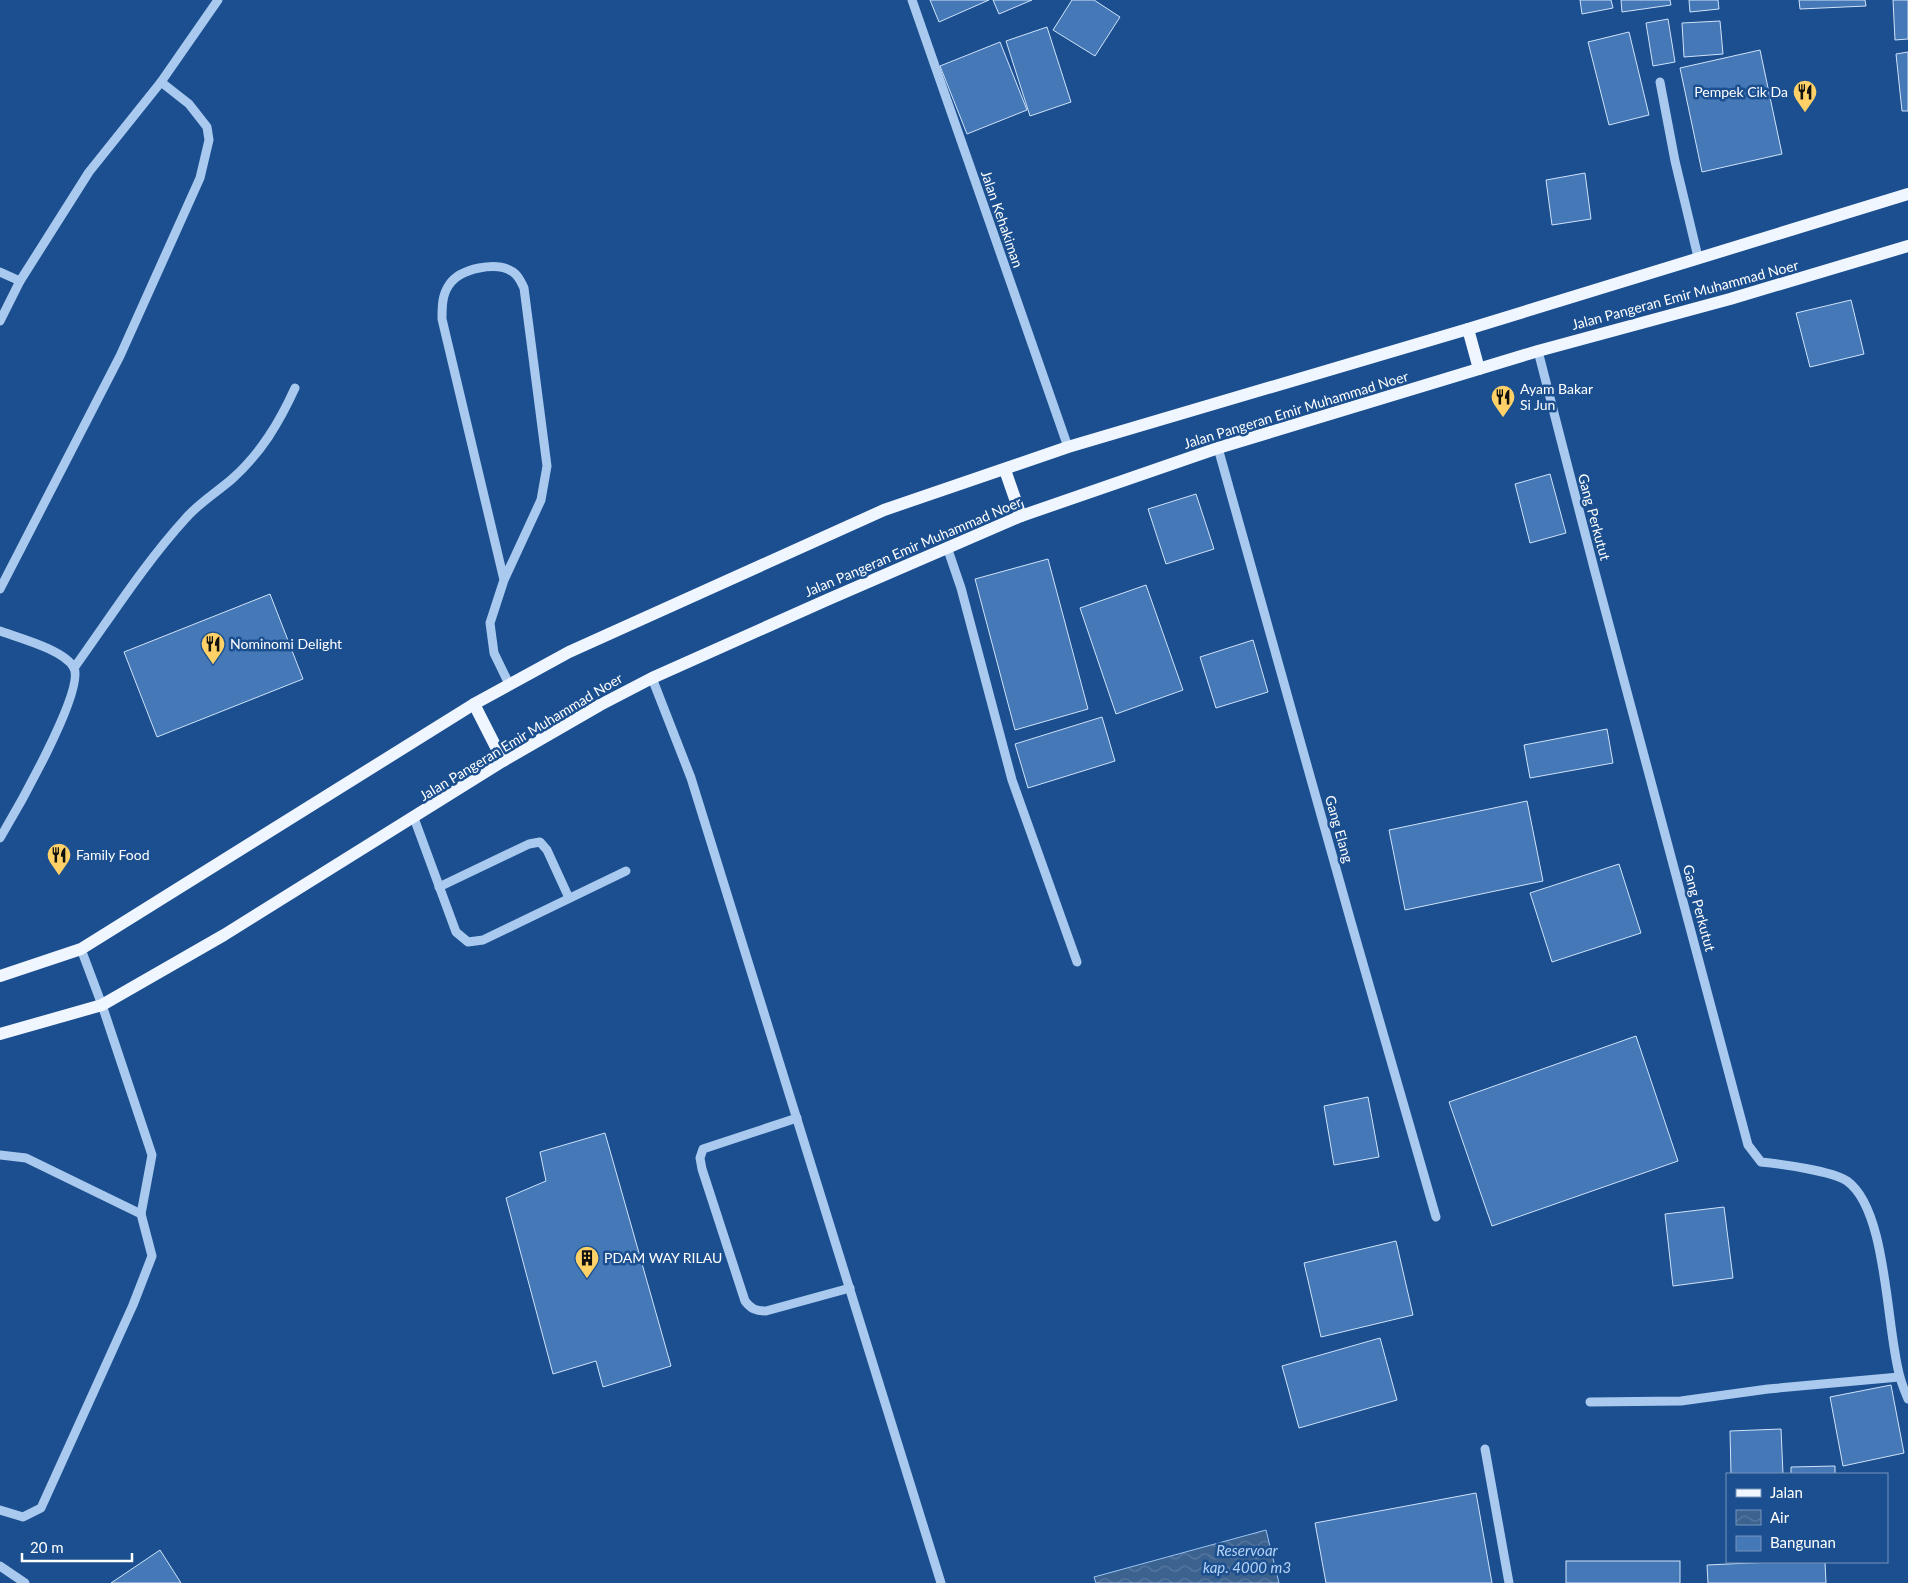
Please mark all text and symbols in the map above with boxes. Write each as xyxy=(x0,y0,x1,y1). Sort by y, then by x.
restaurant icon: Pempek Cik Da xyxy=(1792,79,1818,113)
place label: Pempek Cik Da xyxy=(1694,83,1788,100)
street label: Jalan Kehakiman xyxy=(978,168,1027,270)
street label: Jalan Pangeran Emir Muhammad Noer xyxy=(1570,256,1800,333)
street label: Jalan Pangeran Emir Muhammad Noer xyxy=(1181,367,1410,452)
place label: Ayam Bakar Si Jun xyxy=(1520,380,1593,413)
restaurant icon: Ayam Bakar Si Jun xyxy=(1490,384,1516,418)
street label: Gang Perkutut xyxy=(1575,472,1614,562)
street label: Jalan Pangeran Emir Muhammad Noer xyxy=(802,493,1024,600)
restaurant icon: Nominomi Delight xyxy=(200,631,226,665)
place label: Nominomi Delight xyxy=(230,635,342,652)
street label: Jalan Pangeran Emir Muhammad Noer xyxy=(416,669,625,804)
street label: Gang Elang xyxy=(1322,793,1357,864)
restaurant icon: Family Food xyxy=(46,842,72,876)
place label: Family Food xyxy=(76,846,150,863)
street label: Gang Perkutut xyxy=(1680,863,1719,953)
building icon: PDAM WAY RILAU xyxy=(574,1245,600,1279)
place label: PDAM WAY RILAU xyxy=(604,1249,722,1266)
legend xyxy=(1726,1473,1888,1563)
text: Jalan xyxy=(1770,1483,1803,1501)
text: Air xyxy=(1770,1508,1790,1526)
scale bar xyxy=(22,1530,132,1562)
text: Bangunan xyxy=(1770,1533,1836,1551)
text: 20 m xyxy=(30,1538,64,1556)
water label: Reservoar kap. 4000 m3 xyxy=(1203,1541,1291,1576)

